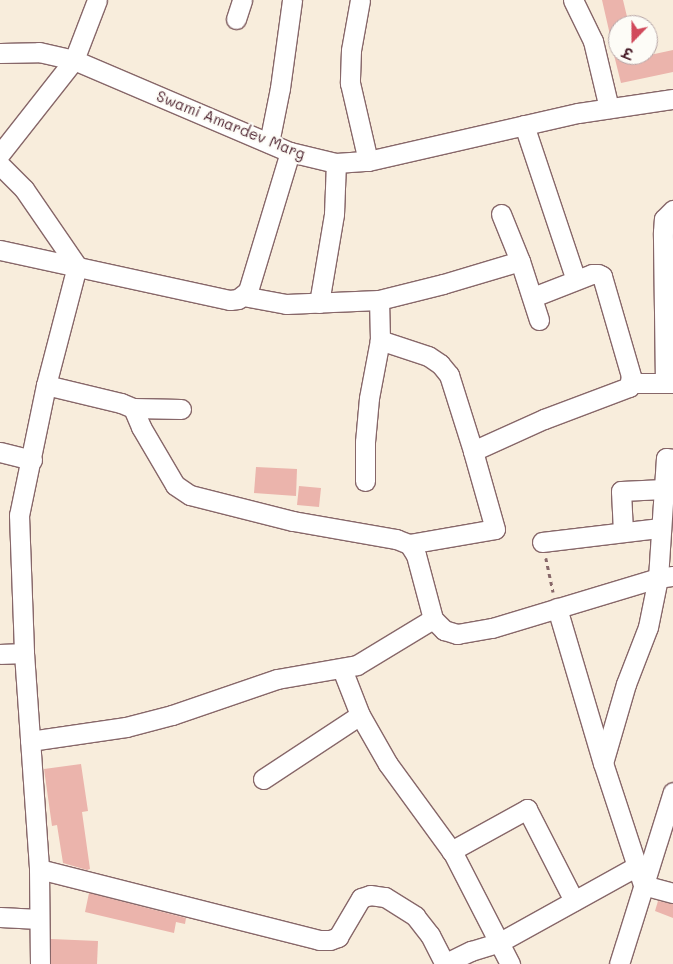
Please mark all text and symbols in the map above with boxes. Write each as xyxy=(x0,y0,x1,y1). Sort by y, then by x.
north arrow xyxy=(608,15,658,65)
text: उ xyxy=(620,43,635,64)
street label: Swami Amardev Marg xyxy=(154,87,308,163)

